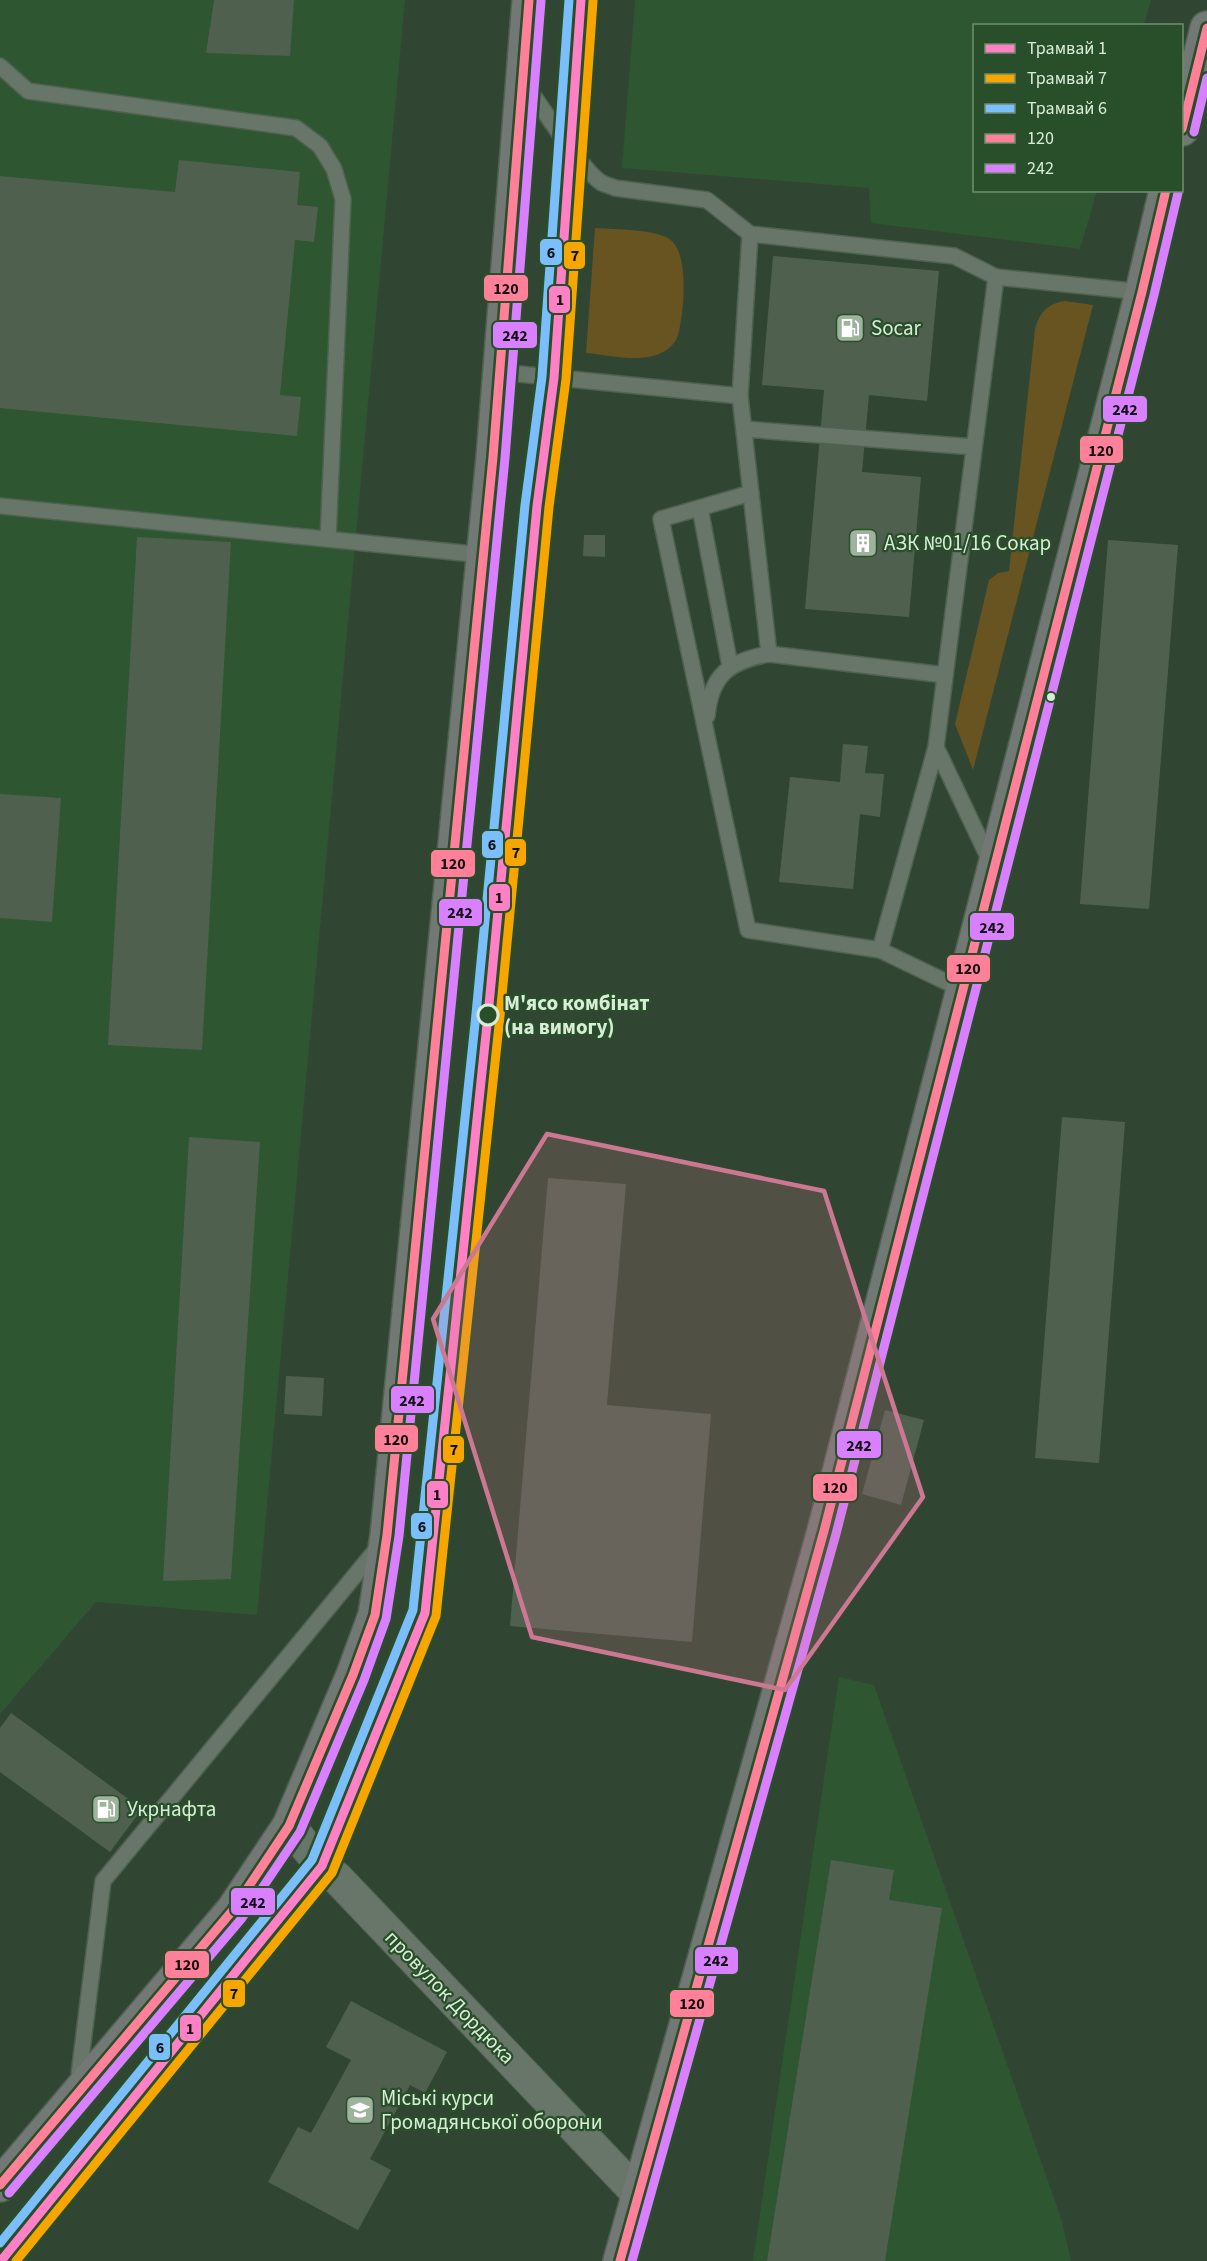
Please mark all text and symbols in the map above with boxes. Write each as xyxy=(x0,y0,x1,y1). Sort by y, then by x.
legend xyxy=(973,24,1183,192)
text: Трамвай 1 xyxy=(1027,36,1107,61)
text: Трамвай 7 xyxy=(1027,66,1107,91)
text: Трамвай 6 xyxy=(1027,96,1107,121)
text: 120 xyxy=(1027,126,1054,151)
text: 242 xyxy=(1027,156,1054,181)
line badge: 6 xyxy=(539,238,563,266)
line badge: 7 xyxy=(563,241,586,270)
text: 6 xyxy=(547,242,555,264)
text: 7 xyxy=(571,245,579,267)
line badge: 120 xyxy=(483,274,529,302)
text: 120 xyxy=(493,278,519,300)
line badge: 1 xyxy=(548,285,571,314)
text: 1 xyxy=(556,289,564,311)
fuel station icon: Socar xyxy=(834,312,866,344)
place label: Socar xyxy=(871,313,922,343)
line badge: 242 xyxy=(492,321,538,349)
text: 242 xyxy=(502,325,528,347)
line badge: 242 xyxy=(1102,395,1148,423)
text: 242 xyxy=(1112,399,1138,421)
line badge: 120 xyxy=(1079,435,1124,464)
text: 120 xyxy=(1088,440,1114,462)
building icon: АЗК №01/16 Сокар xyxy=(847,527,879,559)
place label: АЗК №01/16 Сокар xyxy=(884,528,1051,558)
unlabelled marker xyxy=(1045,691,1057,703)
line badge: 6 xyxy=(481,830,504,859)
text: 6 xyxy=(488,834,496,856)
line badge: 7 xyxy=(504,838,527,867)
text: 7 xyxy=(512,842,520,864)
line badge: 120 xyxy=(430,849,476,878)
text: 120 xyxy=(440,853,466,875)
line badge: 1 xyxy=(488,883,511,912)
text: 1 xyxy=(495,887,503,909)
line badge: 242 xyxy=(438,898,483,927)
text: 242 xyxy=(447,902,473,924)
line badge: 242 xyxy=(969,912,1015,941)
text: 242 xyxy=(979,917,1005,939)
line badge: 120 xyxy=(946,954,991,983)
text: 120 xyxy=(955,958,981,980)
place label: М'ясо комбінат (на вимогу) xyxy=(504,988,650,1042)
marker: М'ясо комбінат (на вимогу) xyxy=(477,1004,499,1026)
line badge: 242 xyxy=(390,1385,435,1414)
text: 242 xyxy=(399,1390,425,1412)
line badge: 120 xyxy=(374,1424,419,1453)
text: 120 xyxy=(383,1429,409,1451)
line badge: 242 xyxy=(836,1430,882,1459)
line badge: 7 xyxy=(442,1435,465,1464)
text: 242 xyxy=(846,1435,872,1457)
text: 7 xyxy=(450,1439,458,1461)
line badge: 120 xyxy=(812,1473,858,1502)
text: 120 xyxy=(822,1477,848,1499)
line badge: 1 xyxy=(426,1480,449,1509)
text: 1 xyxy=(433,1484,441,1506)
line badge: 6 xyxy=(410,1512,433,1540)
text: 6 xyxy=(418,1516,426,1538)
fuel station icon: Укрнафта xyxy=(90,1793,122,1825)
place label: Укрнафта xyxy=(127,1794,216,1824)
line badge: 242 xyxy=(230,1887,276,1916)
text: 242 xyxy=(240,1892,266,1914)
street label: провулок Дордюка xyxy=(378,1923,522,2071)
line badge: 242 xyxy=(694,1946,739,1975)
line badge: 120 xyxy=(164,1950,210,1979)
text: 242 xyxy=(703,1950,729,1972)
text: 120 xyxy=(174,1954,200,1976)
line badge: 7 xyxy=(222,1979,246,2008)
text: 7 xyxy=(230,1983,238,2005)
line badge: 120 xyxy=(669,1989,715,2018)
text: 120 xyxy=(679,1993,705,2015)
line badge: 1 xyxy=(179,2014,202,2042)
text: 1 xyxy=(186,2018,194,2040)
line badge: 6 xyxy=(148,2033,171,2061)
text: 6 xyxy=(156,2037,164,2059)
place label: Міські курси Громадянської оборони xyxy=(381,2083,603,2137)
school or university icon: Міські курси Громадянської оборони xyxy=(344,2094,376,2126)

